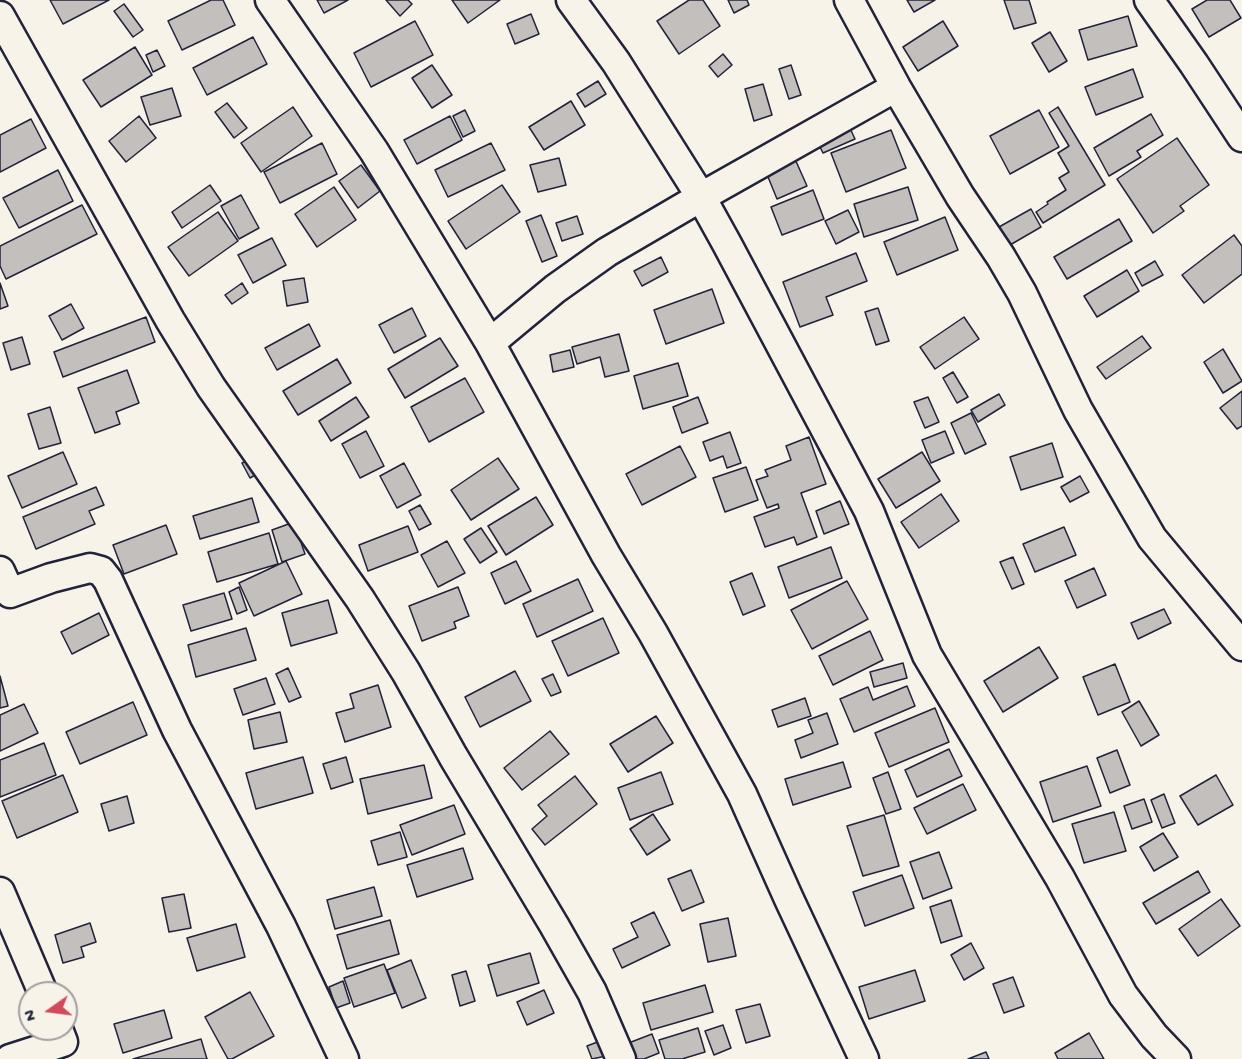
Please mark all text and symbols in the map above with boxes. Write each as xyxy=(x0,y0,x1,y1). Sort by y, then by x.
north arrow xyxy=(18,981,78,1041)
text: N xyxy=(22,1008,42,1022)

